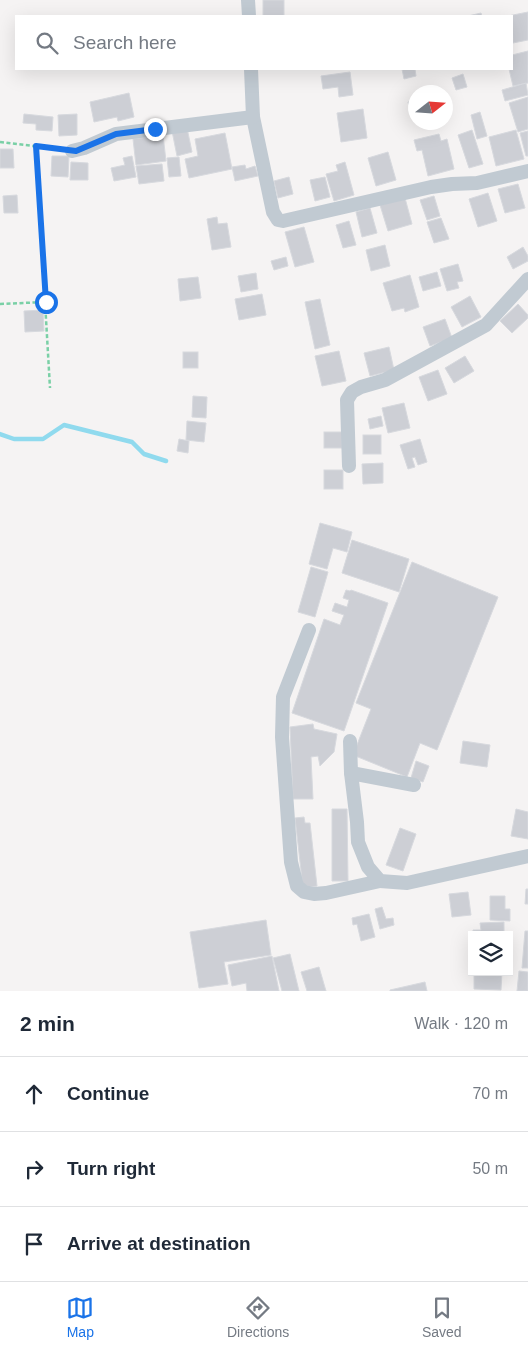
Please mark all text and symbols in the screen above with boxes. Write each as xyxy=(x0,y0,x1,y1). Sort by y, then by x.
search box xyxy=(15,15,513,70)
icon: search xyxy=(33,29,61,57)
text: Search here xyxy=(73,32,177,53)
north arrow xyxy=(408,85,453,130)
route end xyxy=(144,118,167,141)
route start xyxy=(35,291,58,314)
map controls xyxy=(468,931,513,976)
button: layers xyxy=(468,931,513,976)
text: 2 min xyxy=(20,1012,75,1035)
text: Walk · 120 m xyxy=(414,1015,508,1032)
icon: ahead xyxy=(20,1080,48,1108)
text: Continue xyxy=(67,1083,149,1104)
text: 70 m xyxy=(472,1085,508,1102)
icon: right xyxy=(20,1155,48,1183)
text: Turn right xyxy=(67,1158,155,1179)
text: 50 m xyxy=(472,1160,508,1177)
icon: arrive xyxy=(20,1230,48,1258)
text: Arrive at destination xyxy=(67,1233,251,1254)
tab: Map xyxy=(66,1294,94,1340)
tab: Directions xyxy=(227,1294,289,1340)
tab: Saved xyxy=(422,1294,462,1340)

